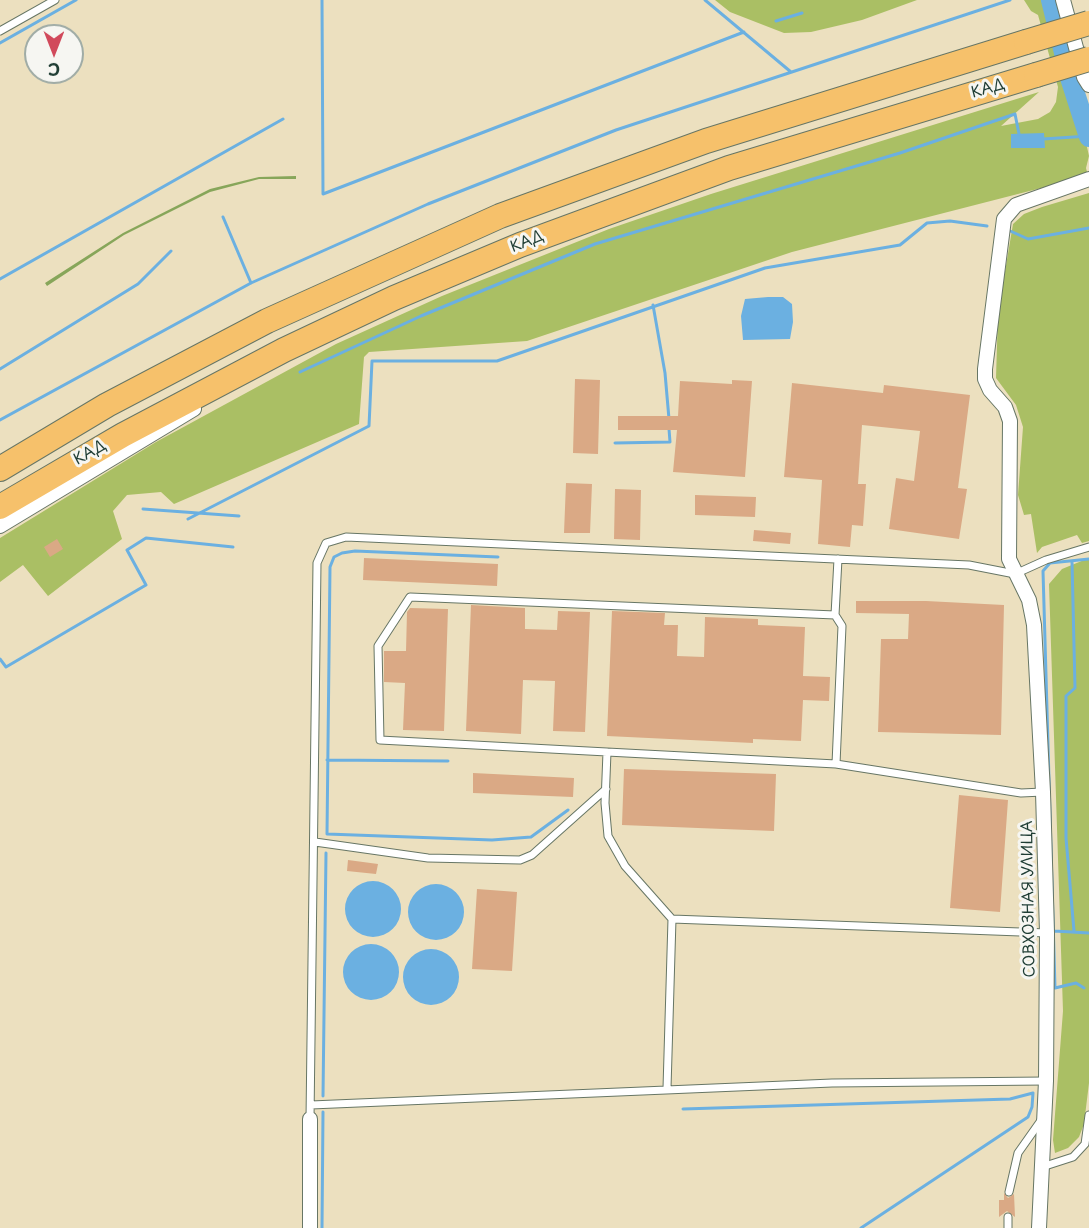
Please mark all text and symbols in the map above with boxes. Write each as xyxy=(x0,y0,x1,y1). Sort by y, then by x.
north arrow xyxy=(24,24,84,84)
text: С xyxy=(48,58,60,82)
street label: КАД xyxy=(969,76,1007,102)
street label: КАД xyxy=(508,227,546,257)
street label: КАД xyxy=(71,437,109,469)
street label: СОВХОЗНАЯ УЛИЦА xyxy=(1019,820,1039,978)

